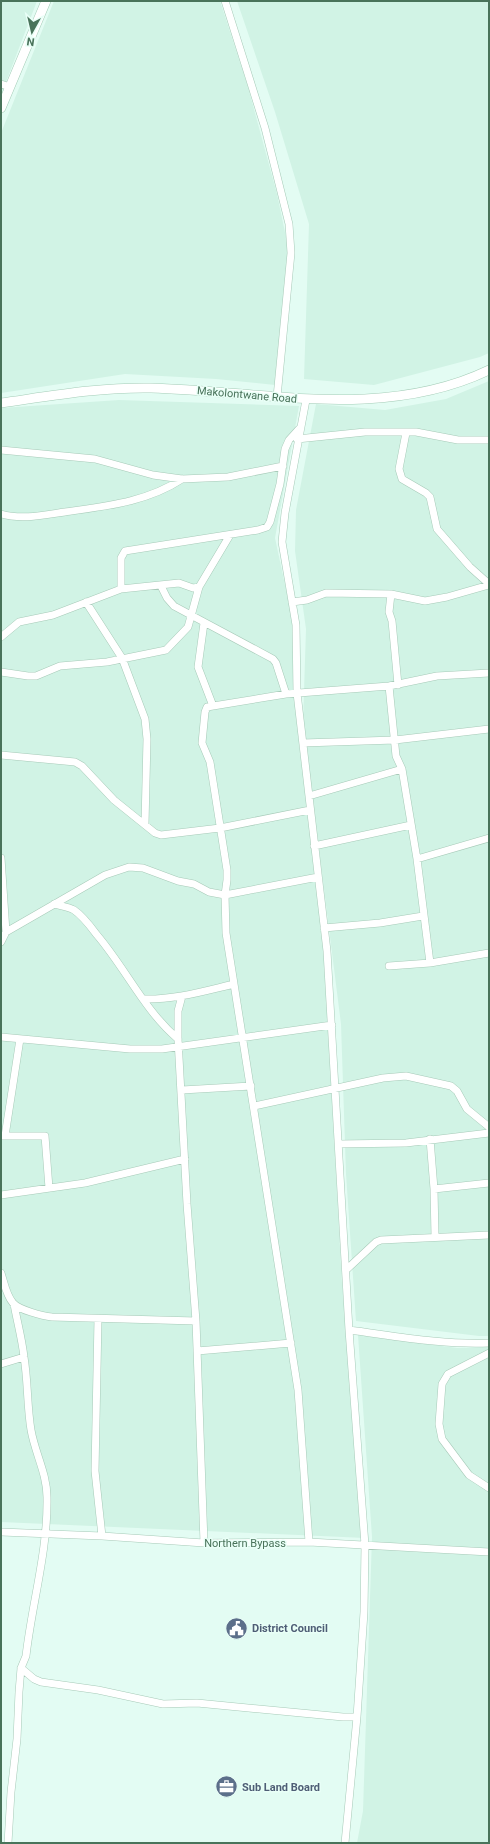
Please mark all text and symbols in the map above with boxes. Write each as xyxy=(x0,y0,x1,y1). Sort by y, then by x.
north arrow xyxy=(12,12,52,52)
text: N xyxy=(26,34,35,48)
street label: Makolontwane Road xyxy=(197,384,297,406)
street label: Northern Bypass xyxy=(204,1537,286,1550)
public building icon: District Council xyxy=(223,1615,249,1641)
place label: District Council xyxy=(252,1622,328,1635)
office icon: Sub Land Board xyxy=(214,1774,240,1800)
place label: Sub Land Board xyxy=(242,1781,320,1794)

